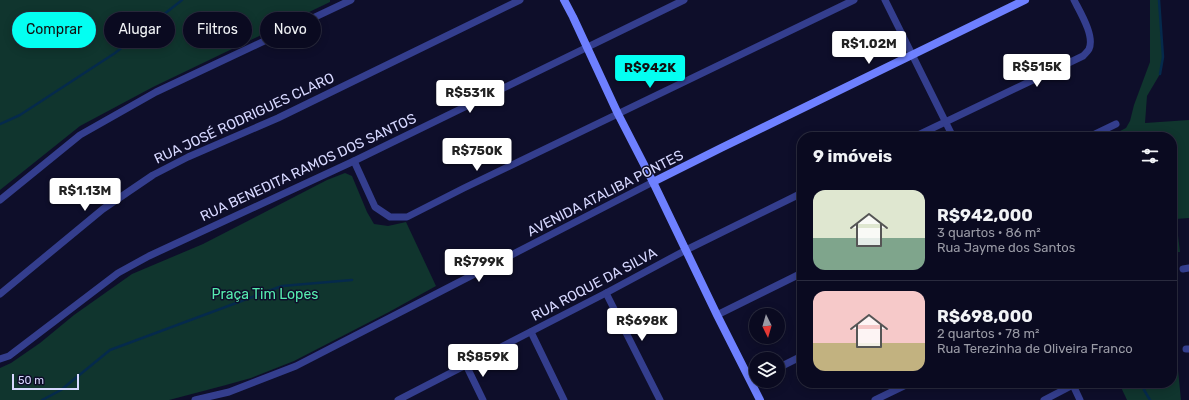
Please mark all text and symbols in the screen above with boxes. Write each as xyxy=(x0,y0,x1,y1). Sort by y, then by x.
chip: Comprar xyxy=(12,12,96,48)
chip: Alugar xyxy=(104,12,175,48)
chip: Filtros xyxy=(183,12,252,48)
chip: Novo xyxy=(260,12,321,48)
pin: R$1.02M xyxy=(832,31,906,65)
text: R$1.02M xyxy=(841,36,897,51)
pin: R$515K xyxy=(1004,54,1070,88)
pin: R$942K xyxy=(617,55,683,89)
text: R$515K xyxy=(1012,59,1062,74)
text: R$942K xyxy=(624,60,676,75)
street label: RUA JOSÉ RODRIGUES CLARO xyxy=(151,68,337,168)
pin: R$531K xyxy=(437,80,503,114)
text: R$531K xyxy=(445,85,495,100)
street label: RUA BENEDITA RAMOS DOS SANTOS xyxy=(197,110,419,225)
pin: R$750K xyxy=(444,138,510,172)
text: R$750K xyxy=(452,143,502,158)
icon: filters xyxy=(1139,145,1161,167)
street label: AVENIDA ATALIBA PONTES xyxy=(524,146,686,240)
text: 9 imóveis xyxy=(813,146,892,166)
pin: R$1.13M xyxy=(48,178,122,212)
text: R$1.13M xyxy=(59,183,111,198)
text: R$942,000 xyxy=(937,205,1033,225)
icon: home xyxy=(845,206,893,254)
text: 3 quartos · 86 m² xyxy=(937,225,1041,240)
text: Rua Jayme dos Santos xyxy=(937,240,1075,255)
street label: RUA ROQUE DA SILVA xyxy=(528,244,661,325)
pin: R$799K xyxy=(446,249,512,283)
text: R$799K xyxy=(454,254,504,269)
park label: Praça Tim Lopes xyxy=(212,286,318,303)
text: R$698,000 xyxy=(937,306,1033,326)
icon: home xyxy=(845,307,893,355)
pin: R$698K xyxy=(609,308,675,342)
north arrow xyxy=(749,308,785,344)
map controls xyxy=(749,308,785,388)
text: R$698K xyxy=(616,313,668,328)
text: 2 quartos · 78 m² xyxy=(937,326,1039,341)
text: Rua Terezinha de Oliveira Franco xyxy=(937,341,1133,356)
pin: R$859K xyxy=(450,344,516,378)
text: R$859K xyxy=(457,349,509,364)
button: layers xyxy=(749,352,785,388)
scale bar xyxy=(12,372,79,391)
text: 50 m xyxy=(18,374,44,387)

